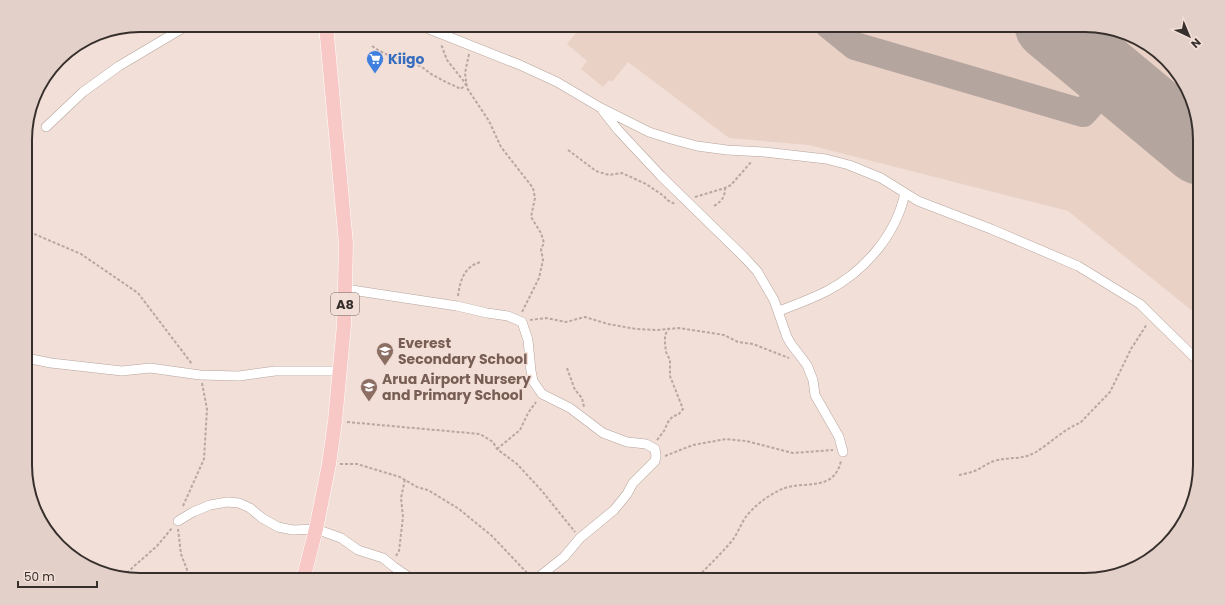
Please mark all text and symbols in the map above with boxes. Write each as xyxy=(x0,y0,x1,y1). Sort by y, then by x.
north arrow xyxy=(1169,16,1209,56)
text: N xyxy=(1187,35,1204,52)
supermarket icon: Kiigo xyxy=(365,49,385,74)
place label: Kiigo xyxy=(388,49,425,69)
road number: A8 xyxy=(331,293,359,315)
place label: Everest Secondary School xyxy=(398,333,527,369)
school or university icon: Everest Secondary School xyxy=(375,341,395,366)
place label: Arua Airport Nursery and Primary School xyxy=(382,369,531,405)
school or university icon: Arua Airport Nursery and Primary School xyxy=(359,377,379,402)
scale bar xyxy=(18,563,97,589)
text: 50 m xyxy=(24,568,55,585)

